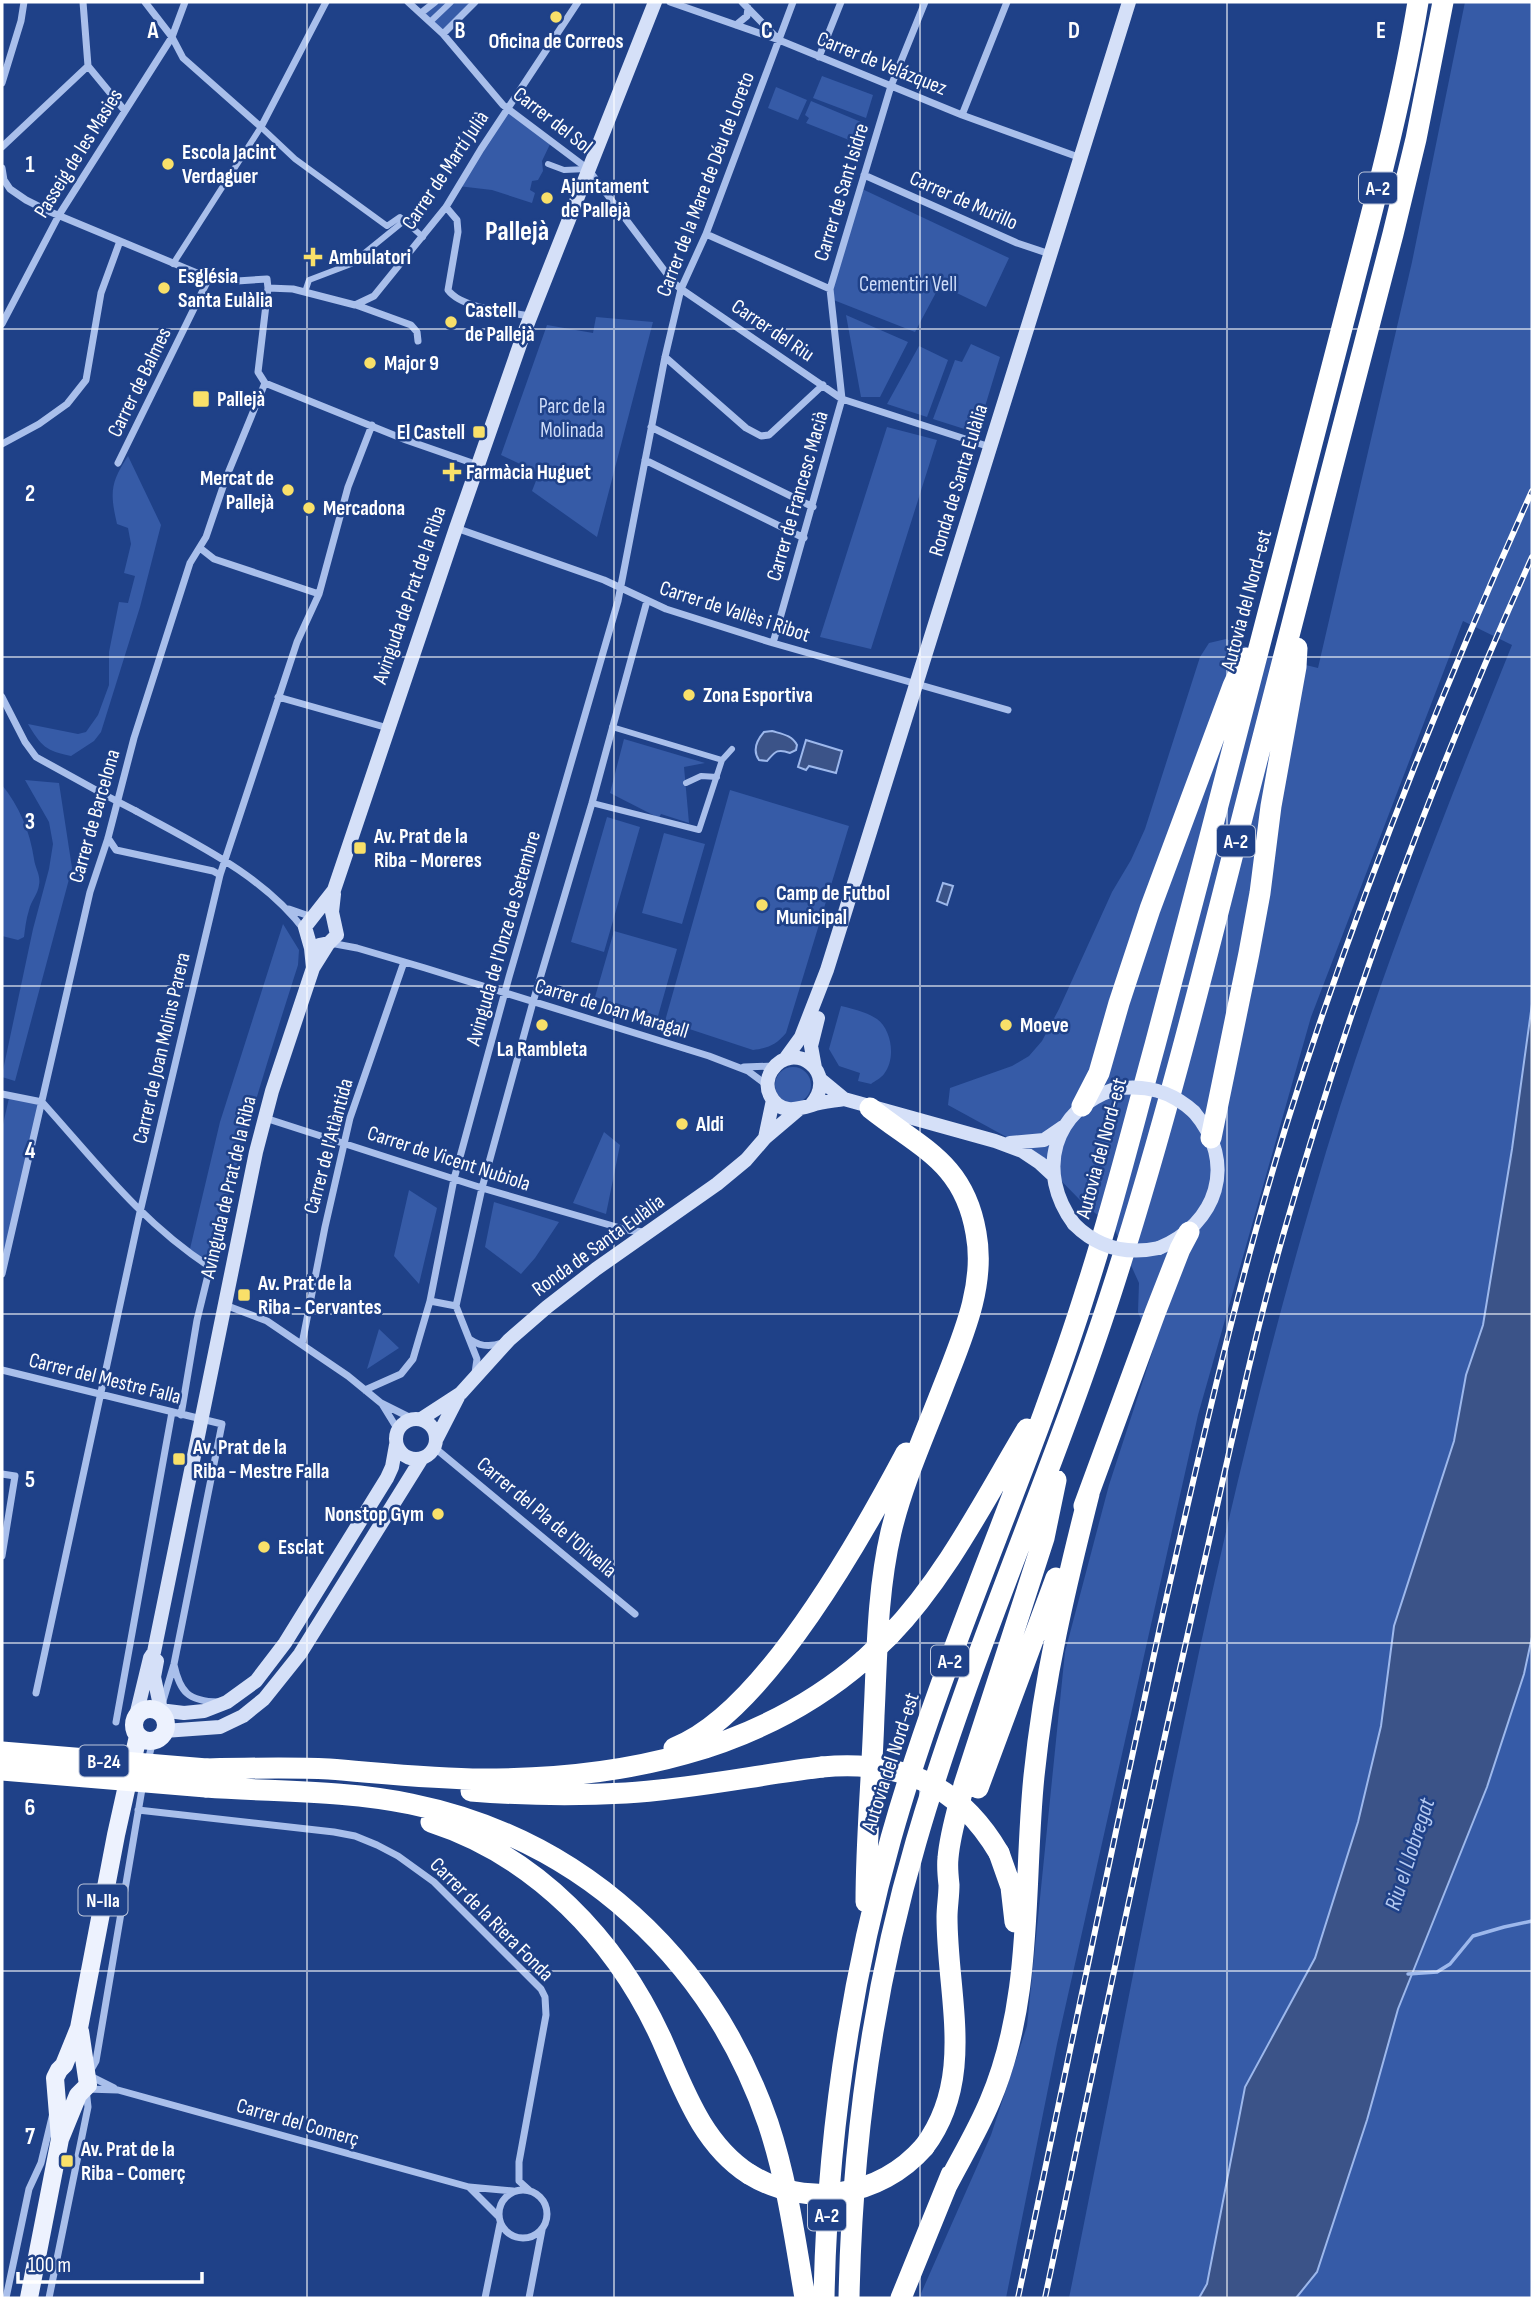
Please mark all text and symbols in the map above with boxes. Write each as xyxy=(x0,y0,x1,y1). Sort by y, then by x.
marker: Oficina de Correos xyxy=(548,9,564,25)
text: A xyxy=(147,17,160,45)
text: B xyxy=(455,17,466,45)
text: C xyxy=(761,17,773,45)
text: D xyxy=(1068,17,1080,45)
text: E xyxy=(1376,17,1386,45)
street label: Carrer de Velázquez xyxy=(813,26,951,101)
place label: Oficina de Correos xyxy=(488,29,624,54)
street label: Carrer de la Mare de Déu de Loreto xyxy=(651,68,760,300)
street label: Carrer del Sol xyxy=(508,82,597,159)
street label: Passeig de les Masies xyxy=(29,84,128,222)
street label: Carrer de Martí Julià xyxy=(396,106,494,234)
street label: Carrer de Sant Isidre xyxy=(809,120,874,264)
place label: Escola Jacint Verdaguer xyxy=(182,140,276,189)
text: 1 xyxy=(25,151,35,179)
marker: Escola Jacint Verdaguer xyxy=(160,156,176,172)
street label: Carrer de Murillo xyxy=(906,166,1022,235)
road number: A-2 xyxy=(1359,172,1397,204)
place label: Ajuntament de Pallejà xyxy=(560,174,649,223)
marker: Ajuntament de Pallejà xyxy=(539,190,555,206)
district label: Pallejà xyxy=(485,215,549,248)
place label: Ambulatori xyxy=(328,245,411,270)
marker: Ambulatori xyxy=(303,247,323,267)
place label: Església Santa Eulàlia xyxy=(178,264,273,313)
park label: Cementiri Vell xyxy=(859,272,957,297)
marker: Església Santa Eulàlia xyxy=(156,280,172,296)
street label: Carrer del Riu xyxy=(727,294,819,367)
place label: Castell de Pallejà xyxy=(465,298,535,347)
marker: Castell de Pallejà xyxy=(443,314,459,330)
street label: Carrer de Balmes xyxy=(102,323,177,441)
place label: Major 9 xyxy=(384,351,439,376)
marker: Major 9 xyxy=(362,355,378,371)
place label: Pallejà xyxy=(217,387,265,412)
marker: Pallejà xyxy=(191,389,211,409)
park label: Parc de la Molinada xyxy=(539,394,605,443)
street label: Ronda de Santa Eulàlia xyxy=(923,401,993,559)
street label: Carrer de Francesc Macià xyxy=(761,408,834,584)
place label: El Castell xyxy=(397,420,465,445)
marker: El Castell xyxy=(471,424,487,440)
place label: Farmàcia Huguet xyxy=(466,460,591,485)
marker: Farmàcia Huguet xyxy=(444,464,460,480)
place label: Mercat de Pallejà xyxy=(200,466,274,515)
text: 2 xyxy=(25,480,35,508)
marker: Mercat de Pallejà xyxy=(280,482,296,498)
place label: Mercadona xyxy=(323,496,405,521)
marker: Mercadona xyxy=(301,500,317,516)
street label: Avinguda de Prat de la Riba xyxy=(367,503,452,688)
street label: Autovia del Nord-est xyxy=(1215,527,1277,674)
street label: Carrer de Vallès i Ribot xyxy=(656,575,813,648)
place label: Zona Esportiva xyxy=(703,683,813,708)
marker: Zona Esportiva xyxy=(681,687,697,703)
street label: Carrer de Barcelona xyxy=(63,747,125,886)
text: 3 xyxy=(25,808,35,836)
place label: Av. Prat de la Riba - Moreres xyxy=(373,824,482,873)
road number: A-2 xyxy=(1217,826,1255,856)
street label: Avinguda de l'Onze de Setembre xyxy=(461,828,546,1049)
marker: Av. Prat de la Riba - Moreres xyxy=(352,840,368,856)
place label: Camp de Futbol Municipal xyxy=(776,881,890,930)
marker: Camp de Futbol Municipal xyxy=(754,897,770,913)
street label: Carrer de Joan Molins Parera xyxy=(127,950,196,1146)
street label: Carrer de Joan Maragall xyxy=(532,973,692,1044)
place label: Moeve xyxy=(1020,1013,1069,1038)
marker: La Rambleta xyxy=(534,1017,550,1033)
marker: Moeve xyxy=(998,1017,1014,1033)
place label: La Rambleta xyxy=(497,1037,587,1062)
street label: Autovia del Nord-est xyxy=(1070,1075,1132,1222)
street label: Carrer de l'Atlàntida xyxy=(298,1076,359,1216)
street label: Avinguda de Prat de la Riba xyxy=(195,1094,262,1282)
place label: Aldi xyxy=(695,1112,724,1137)
marker: Aldi xyxy=(674,1116,690,1132)
street label: Carrer de Vicent Nubiola xyxy=(364,1120,533,1197)
text: 4 xyxy=(25,1137,36,1165)
street label: Ronda de Santa Eulàlia xyxy=(527,1189,669,1302)
place label: Av. Prat de la Riba - Cervantes xyxy=(257,1271,382,1320)
marker: Av. Prat de la Riba - Cervantes xyxy=(236,1287,252,1303)
street label: Carrer del Mestre Falla xyxy=(26,1348,183,1409)
place label: Av. Prat de la Riba - Mestre Falla xyxy=(192,1435,329,1484)
marker: Av. Prat de la Riba - Mestre Falla xyxy=(171,1451,187,1467)
street label: Carrer del Pla de l'Olivella xyxy=(472,1452,622,1583)
text: 5 xyxy=(25,1466,35,1494)
place label: Nonstop Gym xyxy=(324,1502,424,1527)
marker: Nonstop Gym xyxy=(430,1506,446,1522)
place label: Esclat xyxy=(278,1535,324,1560)
marker: Esclat xyxy=(256,1539,272,1555)
road number: A-2 xyxy=(931,1646,969,1676)
street label: Autovia del Nord-est xyxy=(856,1690,925,1836)
road number: B-24 xyxy=(80,1746,128,1777)
text: 6 xyxy=(25,1794,35,1822)
water label: Riu el Llobregat xyxy=(1379,1794,1442,1914)
street label: Carrer de la Riera Fonda xyxy=(425,1852,559,1986)
road number: N-IIa xyxy=(78,1884,128,1916)
street label: Carrer del Comerç xyxy=(234,2093,362,2152)
text: 7 xyxy=(25,2123,35,2151)
place label: Av. Prat de la Riba - Comerç xyxy=(80,2137,186,2186)
marker: Av. Prat de la Riba - Comerç xyxy=(59,2153,75,2169)
road number: A-2 xyxy=(808,2200,846,2230)
scale bar xyxy=(18,2240,201,2284)
text: 100 m xyxy=(28,2253,71,2278)

